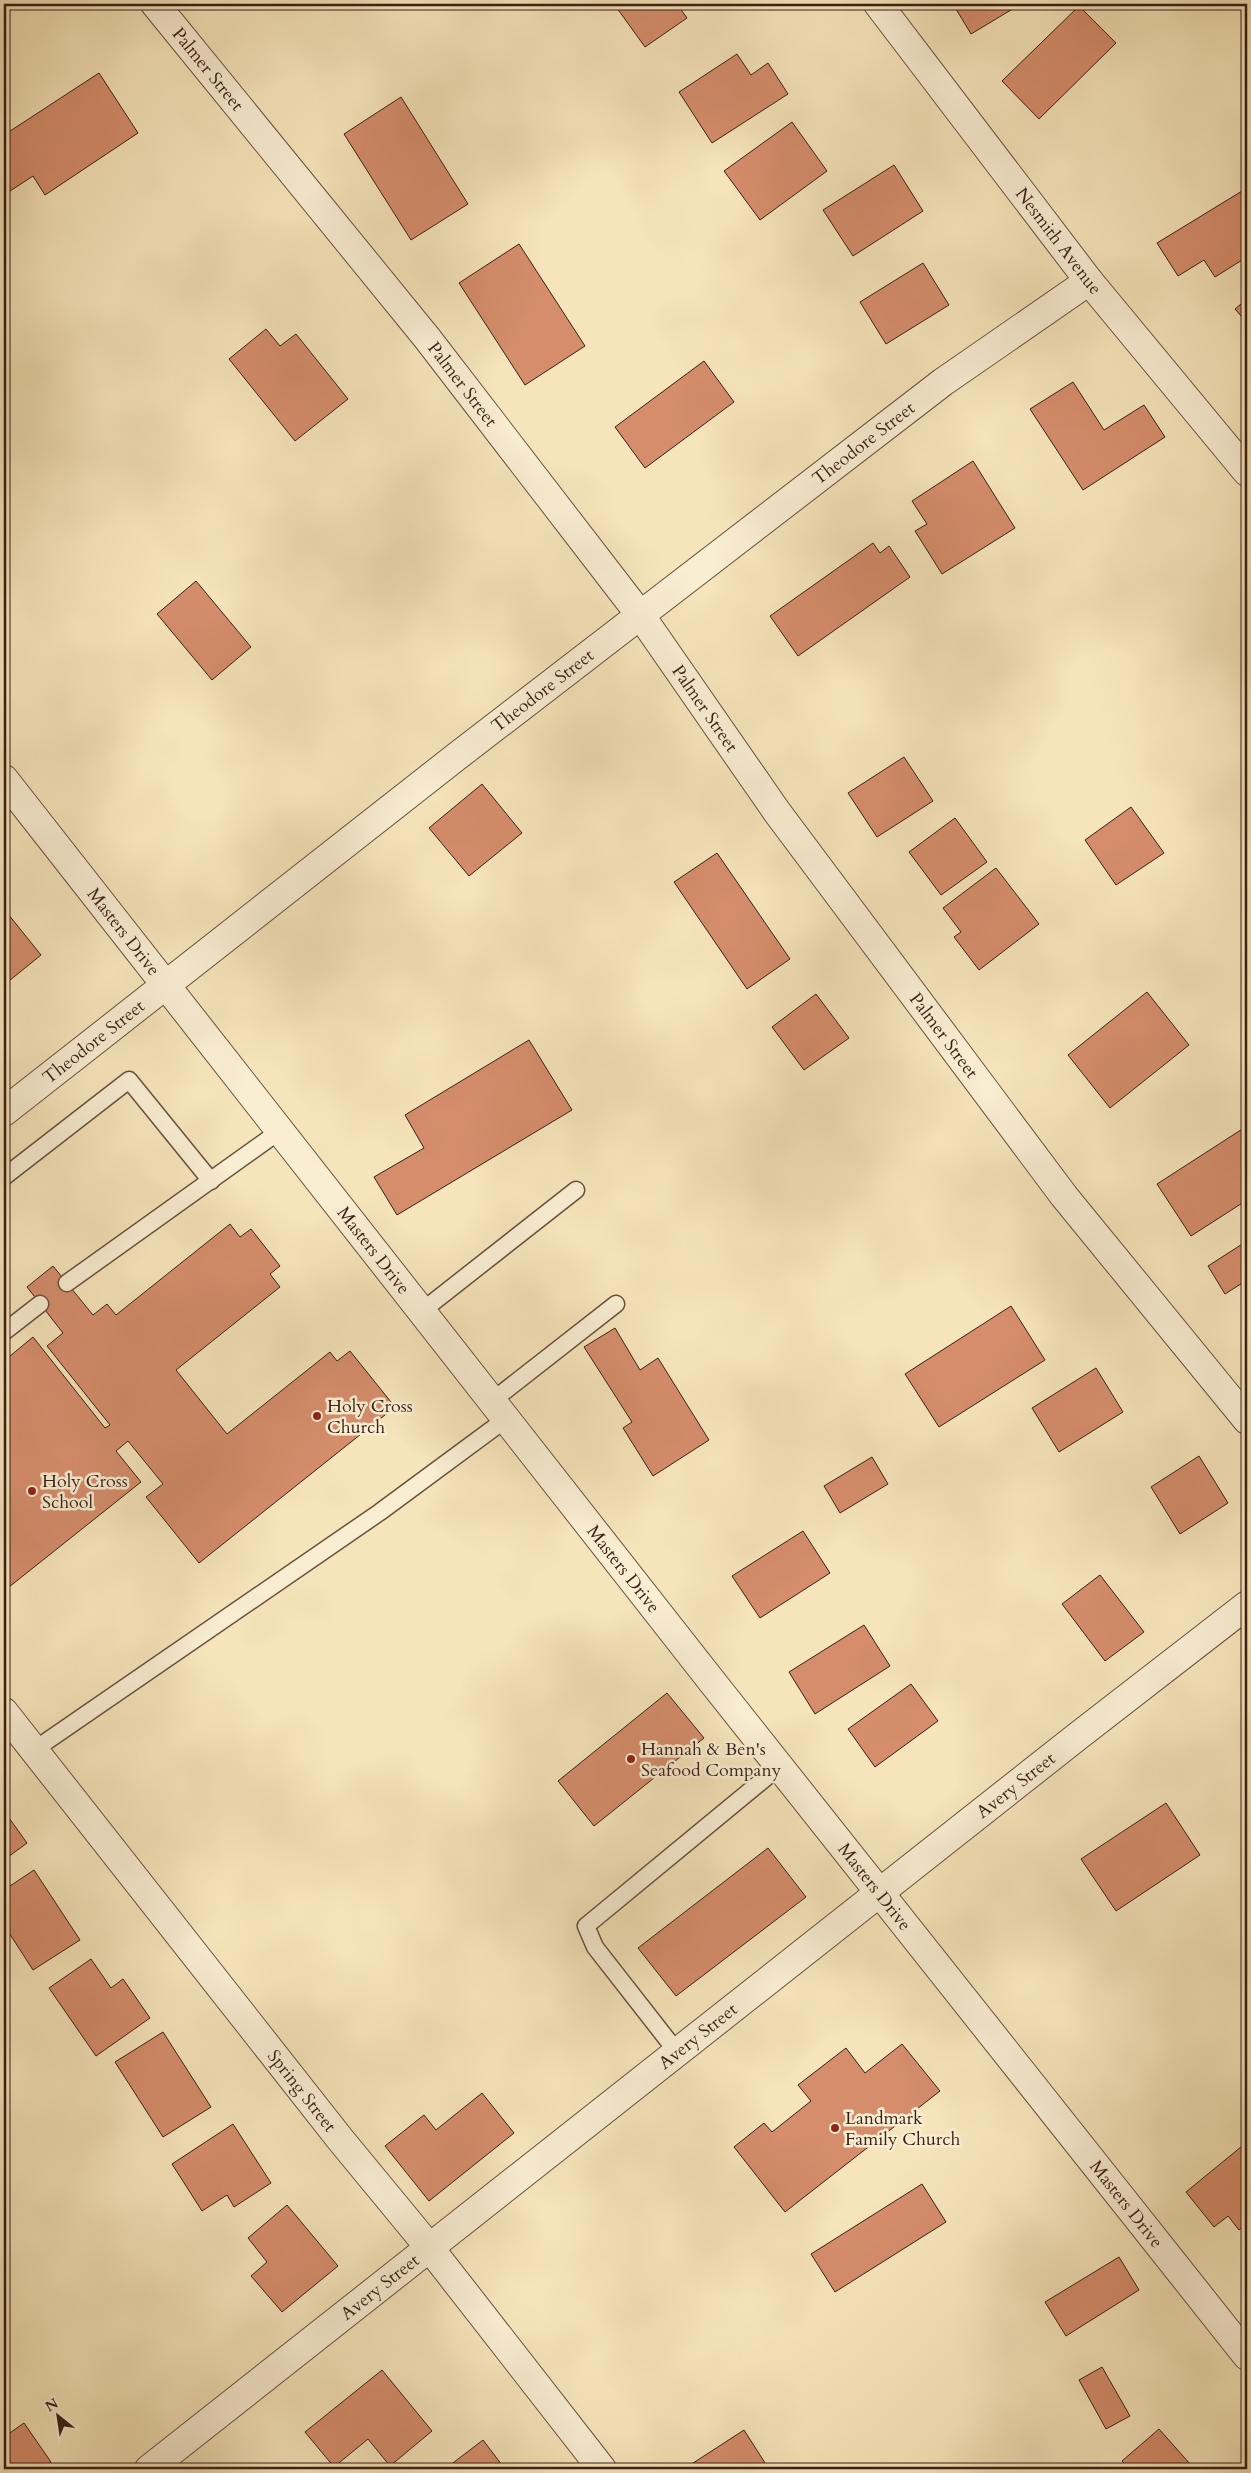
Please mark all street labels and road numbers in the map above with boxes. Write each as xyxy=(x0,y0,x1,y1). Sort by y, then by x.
street label: Palmer Street xyxy=(166,22,250,117)
street label: Nesmith Avenue xyxy=(1009,183,1107,300)
street label: Palmer Street xyxy=(421,337,503,432)
street label: Theodore Street xyxy=(807,396,920,491)
street label: Theodore Street xyxy=(486,643,600,738)
street label: Palmer Street xyxy=(666,660,744,758)
street label: Masters Drive xyxy=(81,883,166,981)
street label: Palmer Street xyxy=(903,988,984,1084)
street label: Theodore Street xyxy=(38,994,150,1090)
street label: Masters Drive xyxy=(331,1201,416,1300)
street label: Masters Drive xyxy=(581,1520,666,1619)
street label: Avery Street xyxy=(971,1746,1061,1825)
street label: Masters Drive xyxy=(832,1838,917,1936)
street label: Avery Street xyxy=(653,1997,743,2075)
street label: Spring Street xyxy=(261,2045,342,2138)
street label: Masters Drive xyxy=(1083,2155,1169,2253)
street label: Avery Street xyxy=(335,2248,425,2326)

